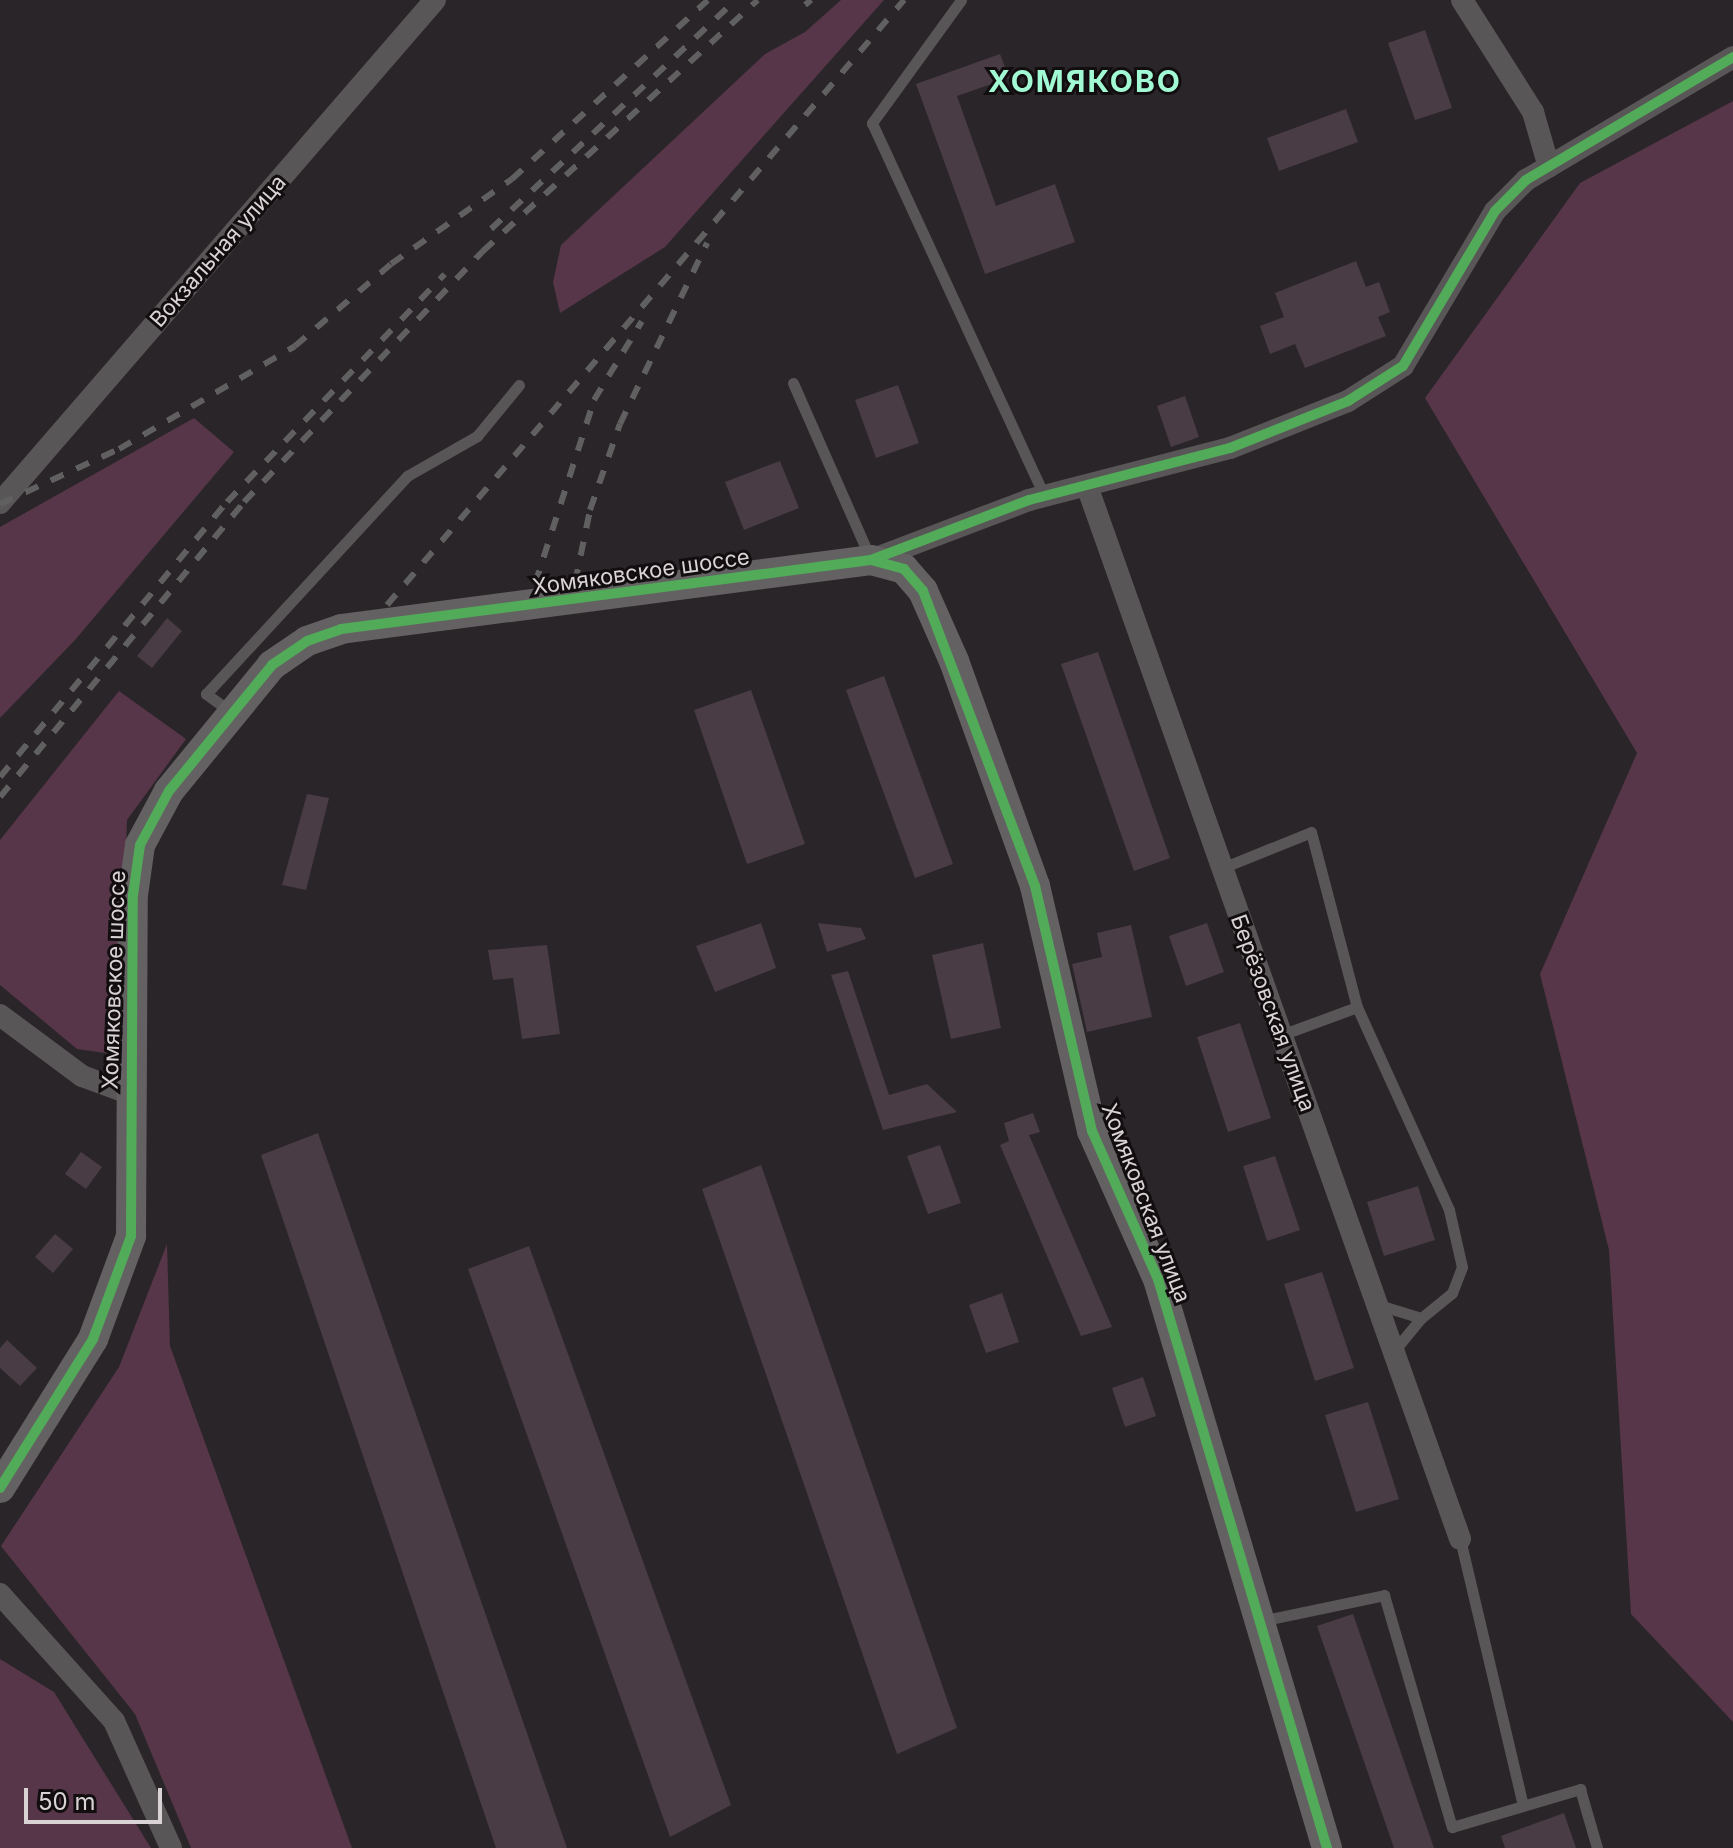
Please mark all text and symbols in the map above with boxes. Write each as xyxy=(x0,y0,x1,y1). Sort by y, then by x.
district label: ХОМЯКОВО xyxy=(988,63,1182,99)
street label: Вокзальная улица xyxy=(145,169,291,333)
street label: Хомяковское шоссе xyxy=(531,544,751,600)
street label: Хомяковское шоссе xyxy=(97,870,131,1090)
street label: Берёзовская улица xyxy=(1225,911,1321,1115)
street label: Хомяковская улица xyxy=(1096,1100,1196,1306)
scale bar xyxy=(28,1772,166,1822)
text: 50 m xyxy=(38,1787,96,1816)

